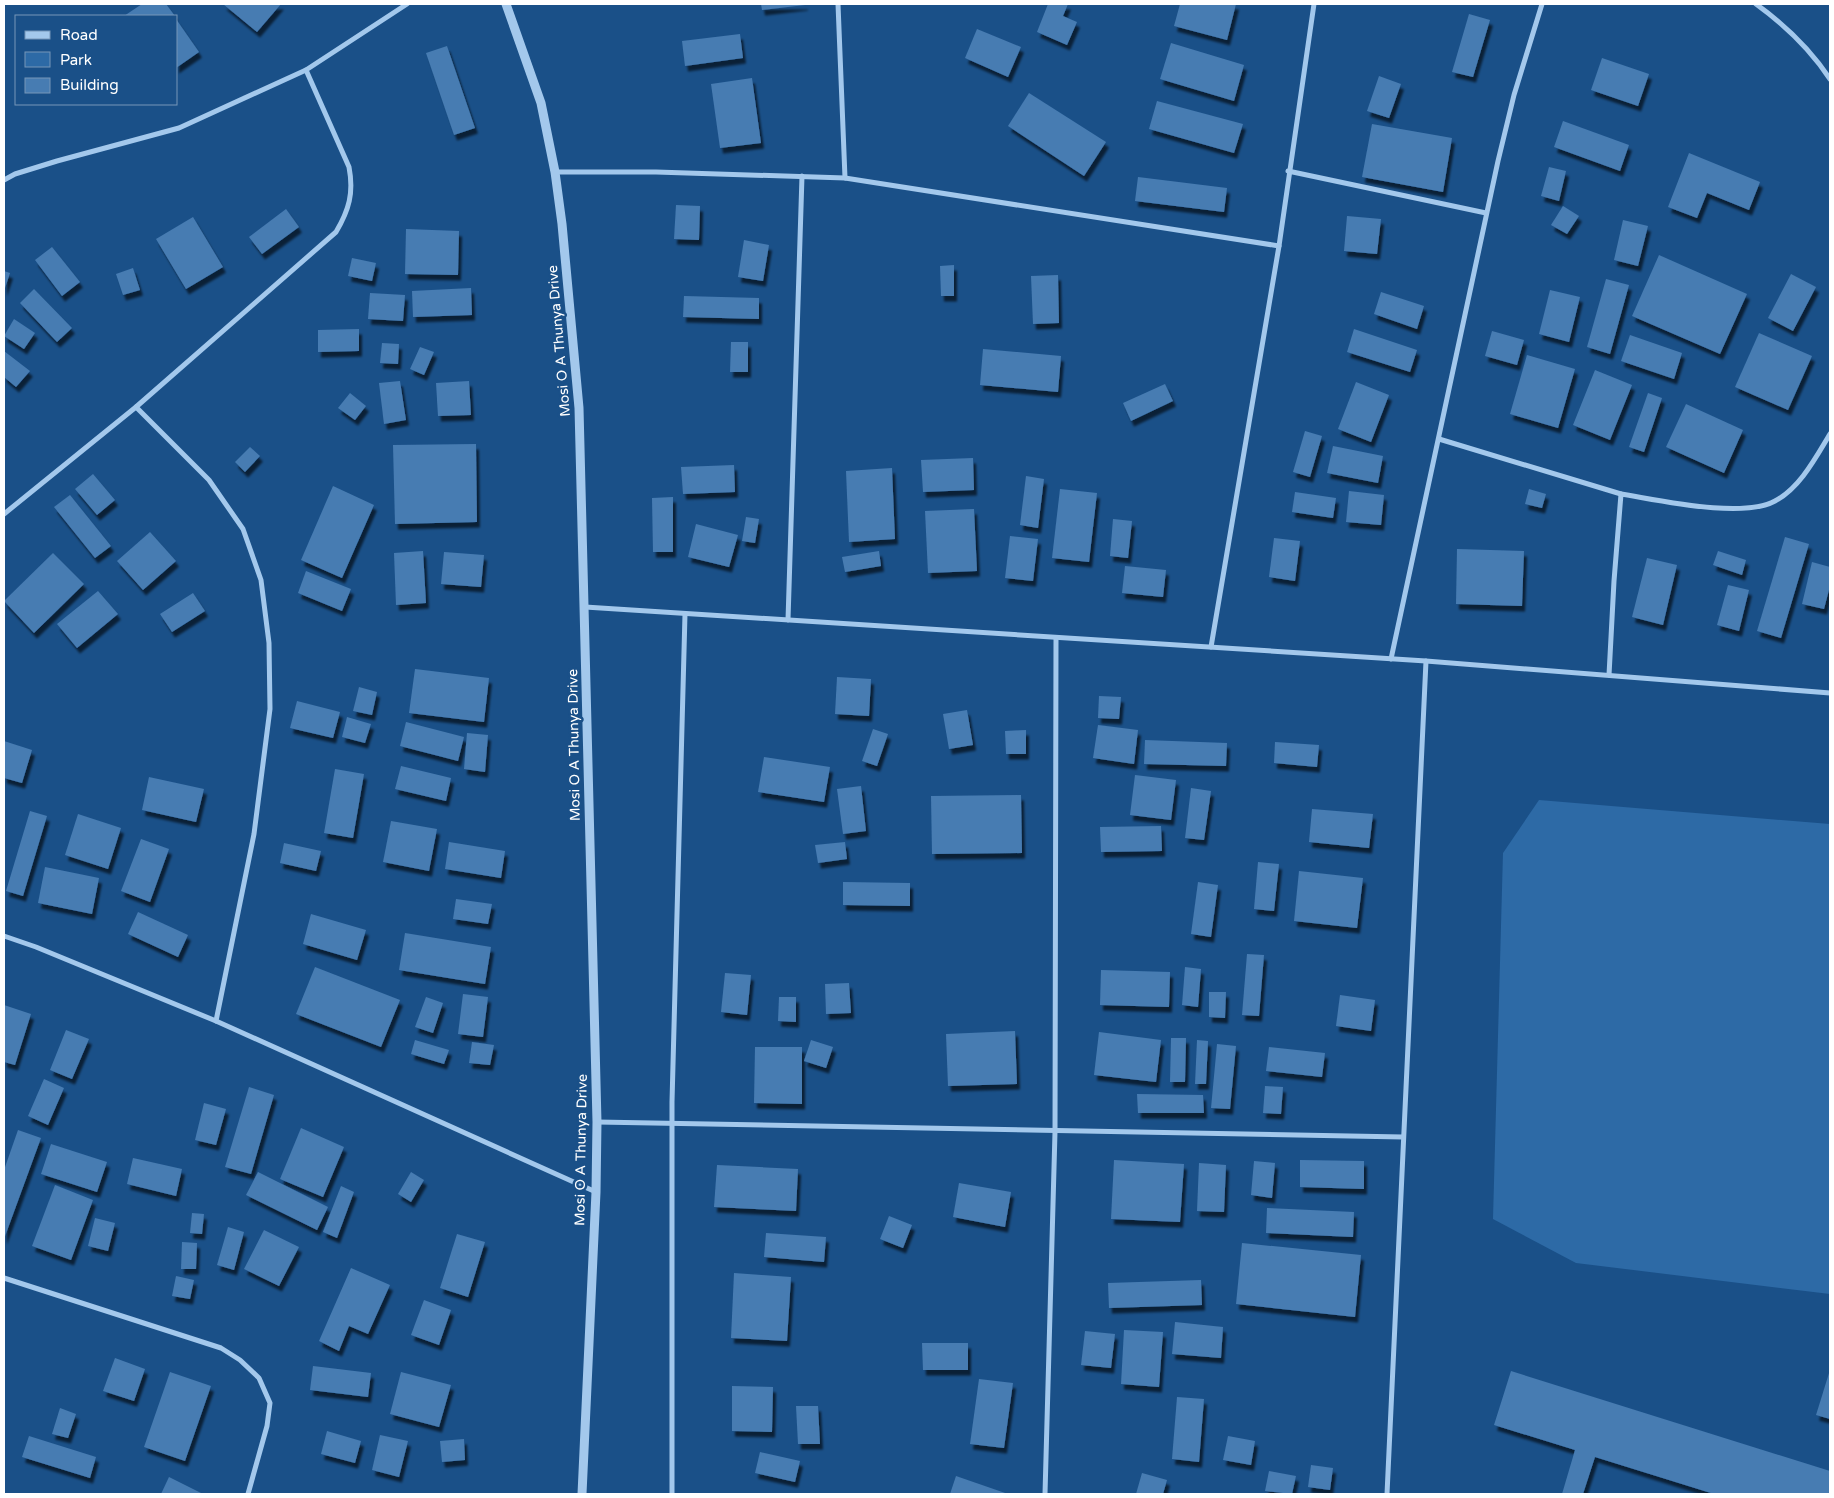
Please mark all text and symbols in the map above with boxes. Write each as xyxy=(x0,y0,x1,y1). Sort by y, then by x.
legend xyxy=(15,15,178,105)
text: Road xyxy=(60,26,98,44)
text: Park xyxy=(60,51,92,69)
text: Building xyxy=(60,76,119,94)
street label: Mosi O A Thunya Drive xyxy=(544,264,574,417)
street label: Mosi O A Thunya Drive xyxy=(564,669,584,821)
street label: Mosi O A Thunya Drive xyxy=(571,1074,591,1226)

